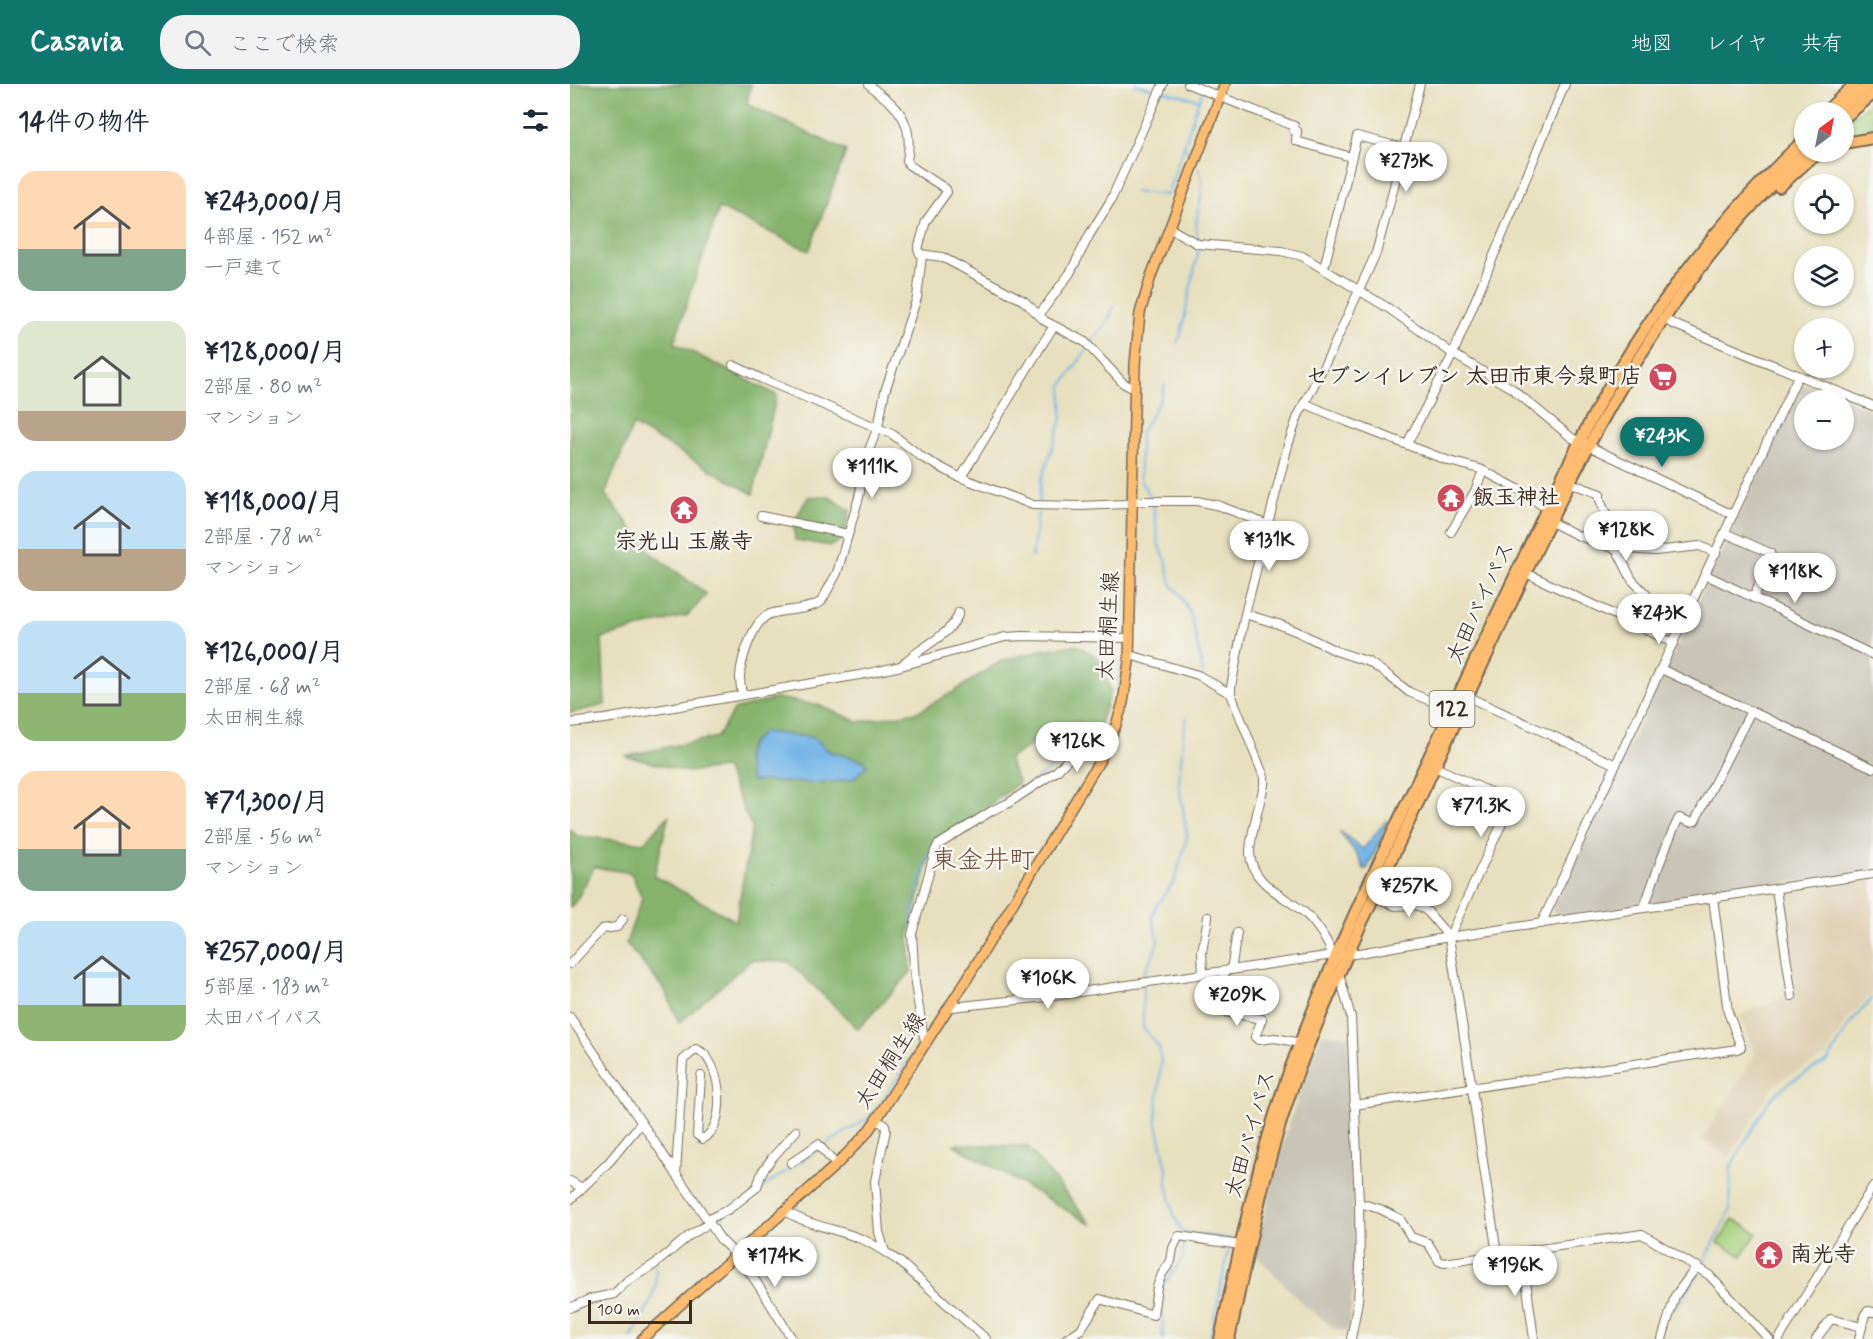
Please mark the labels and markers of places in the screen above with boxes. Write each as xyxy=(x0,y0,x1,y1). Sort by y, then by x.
pin: ¥273K xyxy=(1364,142,1448,193)
supermarket icon: セブンイレブン 太田市東今泉町店 xyxy=(1647,361,1679,393)
place label: セブンイレブン 太田市東今泉町店 xyxy=(1306,363,1642,391)
pin: ¥243K xyxy=(1620,417,1704,468)
pin: ¥111K xyxy=(830,448,914,499)
temple icon: 飯玉神社 xyxy=(1435,482,1467,514)
place label: 飯玉神社 xyxy=(1472,484,1560,512)
temple icon: 宗光山 玉巌寺 xyxy=(668,494,700,526)
pin: ¥128K xyxy=(1584,511,1668,562)
pin: ¥131K xyxy=(1227,521,1311,572)
place label: 宗光山 玉巌寺 xyxy=(615,528,753,556)
pin: ¥118K xyxy=(1753,553,1837,604)
pin: ¥243K xyxy=(1617,594,1701,645)
pin: ¥126K xyxy=(1035,722,1119,773)
pin: ¥71.3K xyxy=(1432,787,1530,838)
pin: ¥257K xyxy=(1367,867,1451,918)
pin: ¥106K xyxy=(1006,959,1090,1010)
pin: ¥209K xyxy=(1195,976,1279,1027)
pin: ¥174K xyxy=(733,1237,817,1288)
temple icon: 南光寺 xyxy=(1753,1239,1785,1271)
place label: 南光寺 xyxy=(1790,1241,1856,1269)
pin: ¥196K xyxy=(1473,1246,1557,1297)

